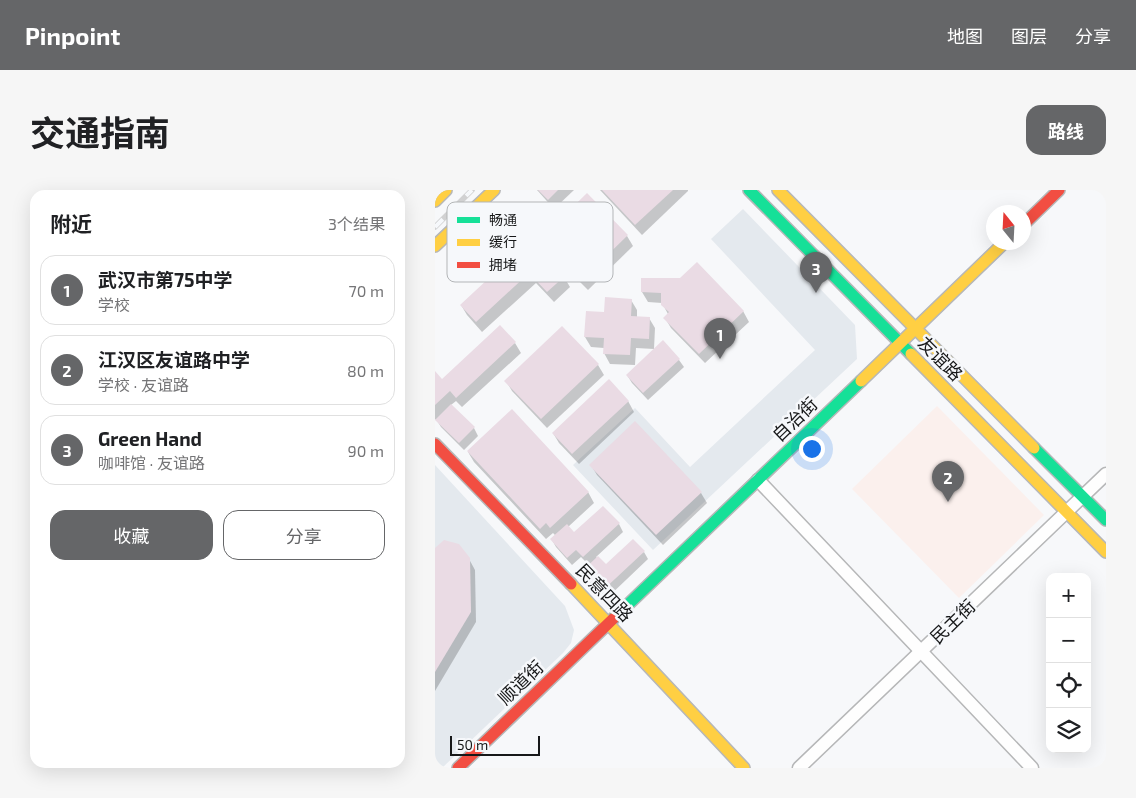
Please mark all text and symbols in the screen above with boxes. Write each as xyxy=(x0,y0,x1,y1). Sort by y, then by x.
text: Pinpoint xyxy=(25,21,120,50)
text: 地图 xyxy=(947,25,983,47)
text: 图层 xyxy=(1011,25,1047,47)
text: 分享 xyxy=(1075,25,1111,47)
button: 路线 xyxy=(1026,105,1106,155)
text: 交通指南 xyxy=(30,111,170,153)
legend xyxy=(447,202,613,282)
north arrow xyxy=(986,205,1031,250)
text: 附近 xyxy=(50,211,92,236)
text: 畅通 xyxy=(489,211,517,228)
text: 3个结果 xyxy=(328,214,385,233)
text: 缓行 xyxy=(489,233,517,250)
pin: 3 xyxy=(800,252,832,293)
text: 拥堵 xyxy=(489,256,517,273)
text: 武汉市第75中学 xyxy=(98,268,233,291)
text: 1 xyxy=(64,281,70,300)
text: 70 m xyxy=(349,281,384,300)
text: 学校 xyxy=(98,295,130,314)
pin: 1 xyxy=(704,318,736,359)
street label: 友谊路 xyxy=(914,331,968,385)
text: 江汉区友谊路中学 xyxy=(98,348,250,371)
text: 2 xyxy=(62,361,72,380)
text: 80 m xyxy=(347,361,384,380)
text: 学校 · 友谊路 xyxy=(98,375,189,394)
street label: 自治街 xyxy=(767,393,821,446)
text: Green Hand xyxy=(98,427,202,450)
your location xyxy=(799,436,825,462)
text: 3 xyxy=(62,441,72,460)
text: 90 m xyxy=(348,441,384,460)
text: 咖啡馆 · 友谊路 xyxy=(98,453,205,472)
pin: 2 xyxy=(932,461,964,502)
button: 收藏 xyxy=(50,510,213,560)
button: 分享 xyxy=(223,510,385,560)
street label: 民意四路 xyxy=(572,559,638,626)
map controls xyxy=(1046,573,1091,753)
button: + xyxy=(1046,573,1091,618)
street label: 民主街 xyxy=(925,595,979,648)
button: − xyxy=(1046,618,1091,663)
street label: 顺道街 xyxy=(493,656,547,709)
button: locate xyxy=(1046,663,1091,708)
button: layers xyxy=(1046,708,1091,753)
scale bar xyxy=(450,733,540,756)
text: 50 m xyxy=(457,736,488,753)

